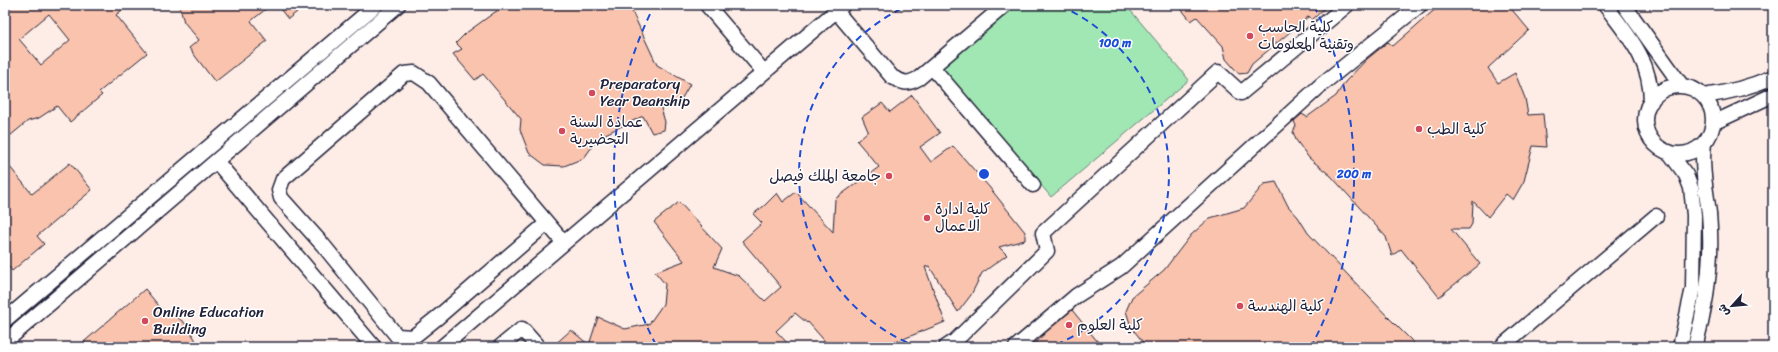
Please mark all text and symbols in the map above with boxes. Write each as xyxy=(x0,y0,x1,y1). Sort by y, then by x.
place label: كلية الحاسب وتقنية المعلومات xyxy=(1258,14,1354,57)
marker: كلية الحاسب وتقنية المعلومات xyxy=(1245,31,1255,41)
text: 100 m xyxy=(1099,32,1132,54)
place label: Preparatory Year Deanship xyxy=(600,71,690,114)
marker: Preparatory Year Deanship xyxy=(587,88,597,98)
place label: عمادة السنة التحضيرية xyxy=(570,109,644,152)
place label: كلية الطب xyxy=(1427,116,1487,142)
marker: كلية الطب xyxy=(1414,124,1424,134)
marker: عمادة السنة التحضيرية xyxy=(557,126,567,136)
place label: جامعة الملك فيصل xyxy=(769,163,881,189)
text: 200 m xyxy=(1336,163,1372,185)
centre of rings xyxy=(977,167,991,181)
marker: جامعة الملك فيصل xyxy=(884,171,894,181)
place label: كلية ادارة الاعمال xyxy=(935,196,991,239)
marker: كلية ادارة الاعمال xyxy=(922,213,932,223)
north arrow xyxy=(1712,286,1752,326)
place label: كلية الهندسة xyxy=(1248,293,1324,319)
place label: Online Education Building xyxy=(153,299,264,342)
marker: كلية الهندسة xyxy=(1235,301,1245,311)
text: ش xyxy=(1712,301,1735,320)
place label: كلية العلوم xyxy=(1077,312,1143,338)
marker: Online Education Building xyxy=(140,316,150,326)
marker: كلية العلوم xyxy=(1064,320,1074,330)

